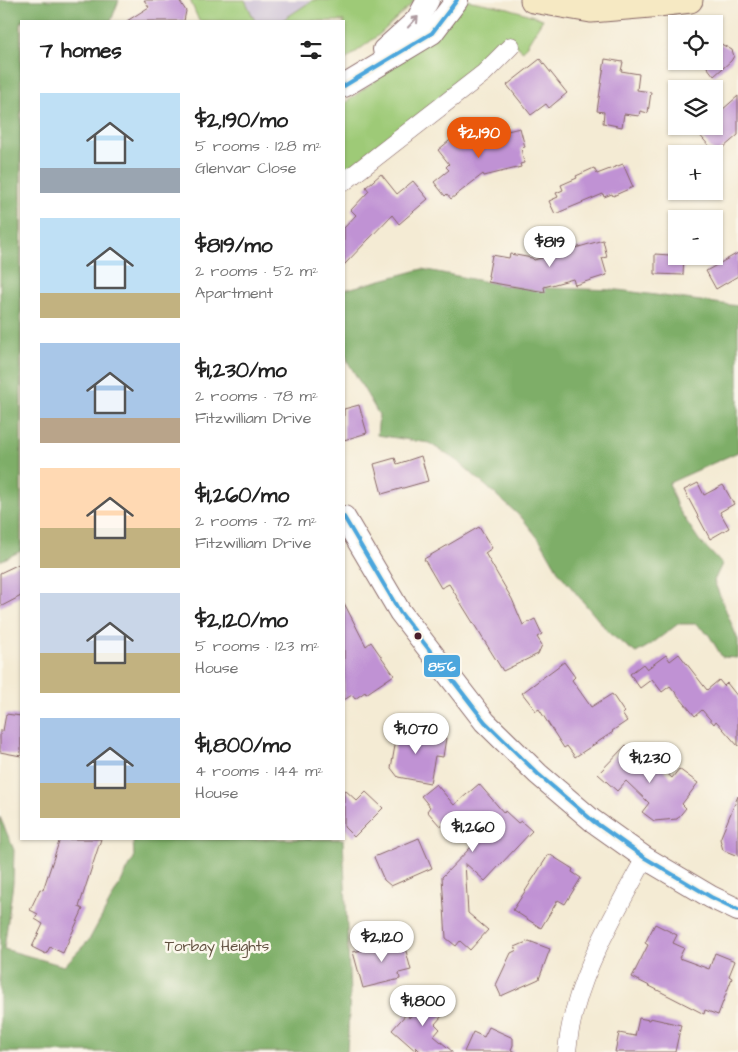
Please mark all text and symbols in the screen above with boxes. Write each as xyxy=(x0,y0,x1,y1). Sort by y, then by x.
map controls xyxy=(668,15,723,265)
button: locate xyxy=(668,15,723,70)
one-way arrow xyxy=(407,16,419,29)
text: 7 homes xyxy=(40,36,122,65)
icon: filters xyxy=(297,36,325,64)
button: layers xyxy=(668,80,723,135)
text: $2,190/mo xyxy=(195,106,288,135)
icon: home xyxy=(80,113,140,173)
pin: $2,190 xyxy=(438,116,520,159)
text: $2,190 xyxy=(458,122,500,144)
text: 5 rooms · 128 m² xyxy=(195,135,322,157)
button: + xyxy=(668,145,723,200)
text: Glenvar Close xyxy=(195,157,296,179)
button: − xyxy=(668,210,723,265)
pin: $819 xyxy=(520,226,580,268)
text: $819/mo xyxy=(195,231,273,260)
text: $819 xyxy=(535,231,565,253)
icon: home xyxy=(80,238,140,298)
text: 2 rooms · 52 m² xyxy=(195,260,318,282)
text: Apartment xyxy=(195,282,273,304)
text: $1,230/mo xyxy=(195,356,287,385)
icon: home xyxy=(80,363,140,423)
text: 2 rooms · 78 m² xyxy=(195,385,318,407)
text: Fitzwilliam Drive xyxy=(195,407,311,429)
text: $1,260/mo xyxy=(195,481,289,510)
icon: home xyxy=(80,488,140,548)
text: 2 rooms · 72 m² xyxy=(195,510,317,532)
text: Fitzwilliam Drive xyxy=(195,532,311,554)
text: $2,120/mo xyxy=(195,606,288,635)
icon: home xyxy=(80,613,140,673)
unlabelled marker xyxy=(413,631,423,641)
text: 5 rooms · 123 m² xyxy=(195,635,319,657)
line badge: 856 xyxy=(423,654,461,678)
text: House xyxy=(195,657,239,679)
text: 856 xyxy=(428,657,456,677)
pin: $1,070 xyxy=(375,712,457,755)
text: $1,070 xyxy=(394,718,438,740)
text: $1,800/mo xyxy=(195,731,291,760)
icon: home xyxy=(80,738,140,798)
pin: $1,230 xyxy=(609,742,691,784)
text: $1,230 xyxy=(629,747,671,769)
text: 4 rooms · 144 m² xyxy=(195,760,323,782)
text: House xyxy=(195,782,239,804)
pin: $1,260 xyxy=(432,810,514,853)
text: $1,260 xyxy=(451,816,495,838)
pin: $2,120 xyxy=(341,920,423,963)
text: $2,120 xyxy=(361,926,403,948)
park label: Torbay Heights xyxy=(165,936,270,958)
pin: $1,800 xyxy=(382,984,464,1027)
text: $1,800 xyxy=(401,990,445,1012)

